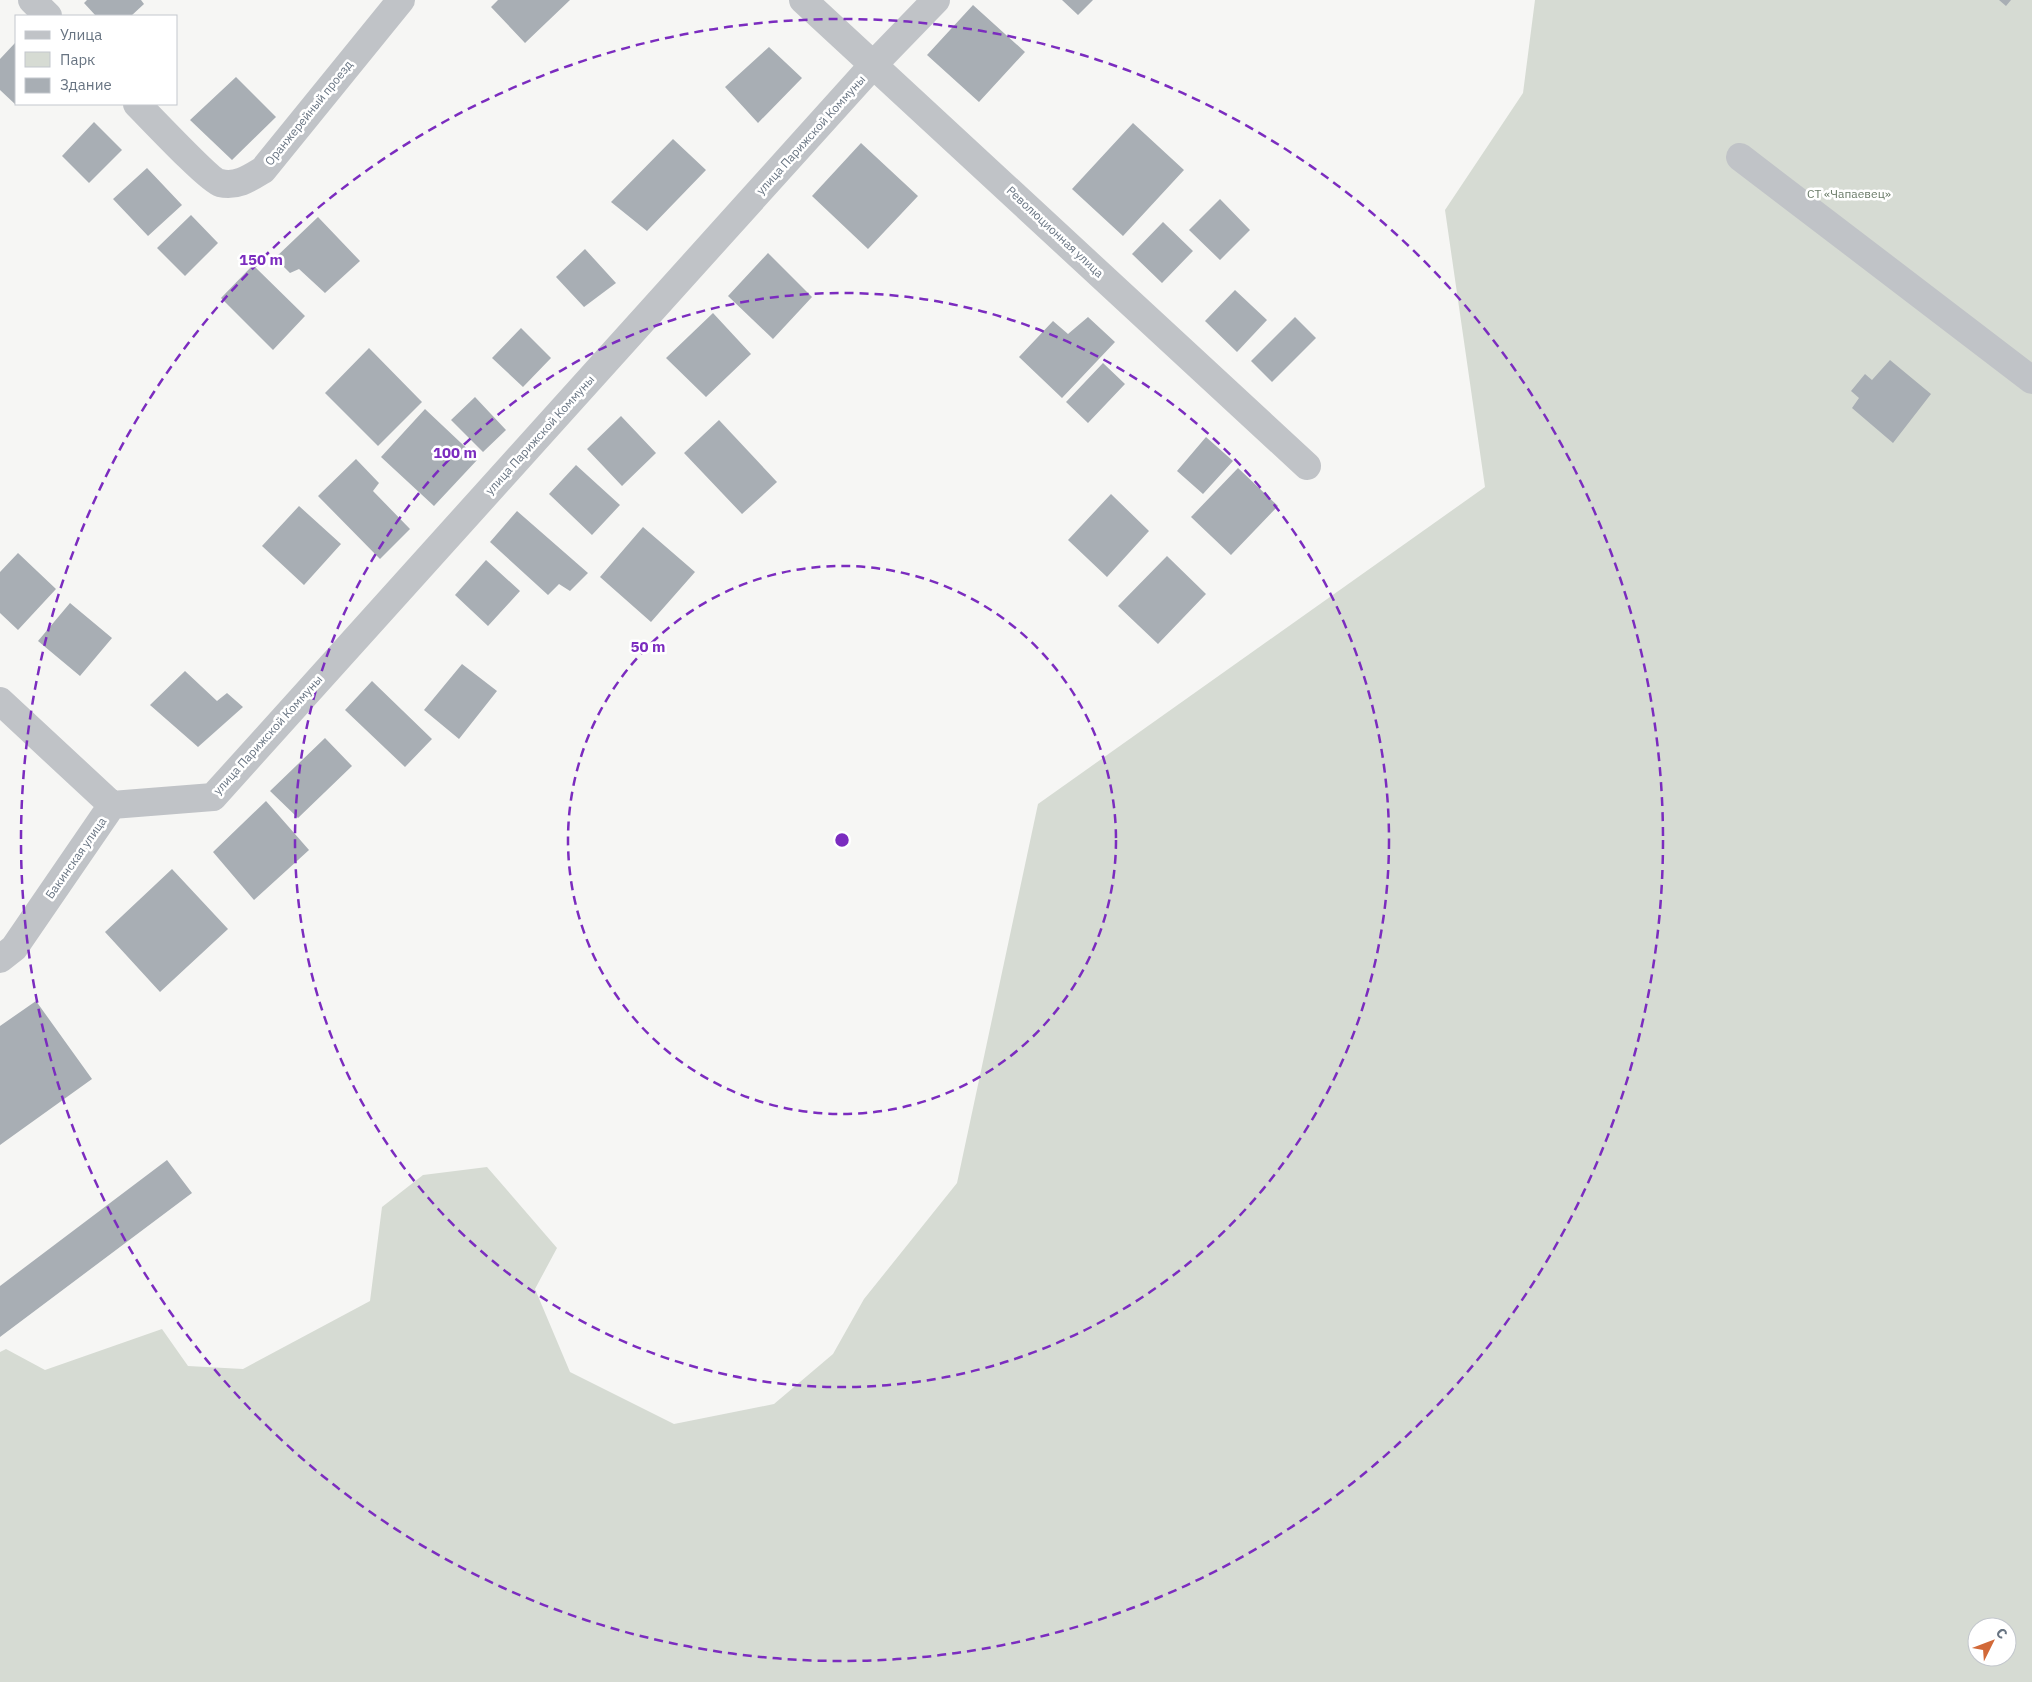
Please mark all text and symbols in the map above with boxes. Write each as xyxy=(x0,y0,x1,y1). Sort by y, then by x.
legend xyxy=(15,15,178,105)
text: Улица xyxy=(60,25,102,44)
text: Парк xyxy=(60,50,95,69)
street label: Оранжерейный проезд xyxy=(262,57,356,168)
street label: улица Парижской Коммуны xyxy=(753,72,868,198)
text: Здание xyxy=(60,75,112,94)
street label: Революционная улица xyxy=(1004,183,1107,281)
park label: СТ «Чапаевец» xyxy=(1807,186,1891,201)
text: 150 m xyxy=(239,250,283,269)
street label: улица Парижской Коммуны xyxy=(482,372,597,498)
text: 100 m xyxy=(433,443,477,462)
text: 50 m xyxy=(631,637,665,656)
street label: улица Парижской Коммуны xyxy=(210,672,325,798)
street label: Бакинская улица xyxy=(42,814,110,901)
centre of rings xyxy=(833,831,851,849)
north arrow xyxy=(1967,1617,2017,1667)
text: С xyxy=(1992,1624,2011,1643)

